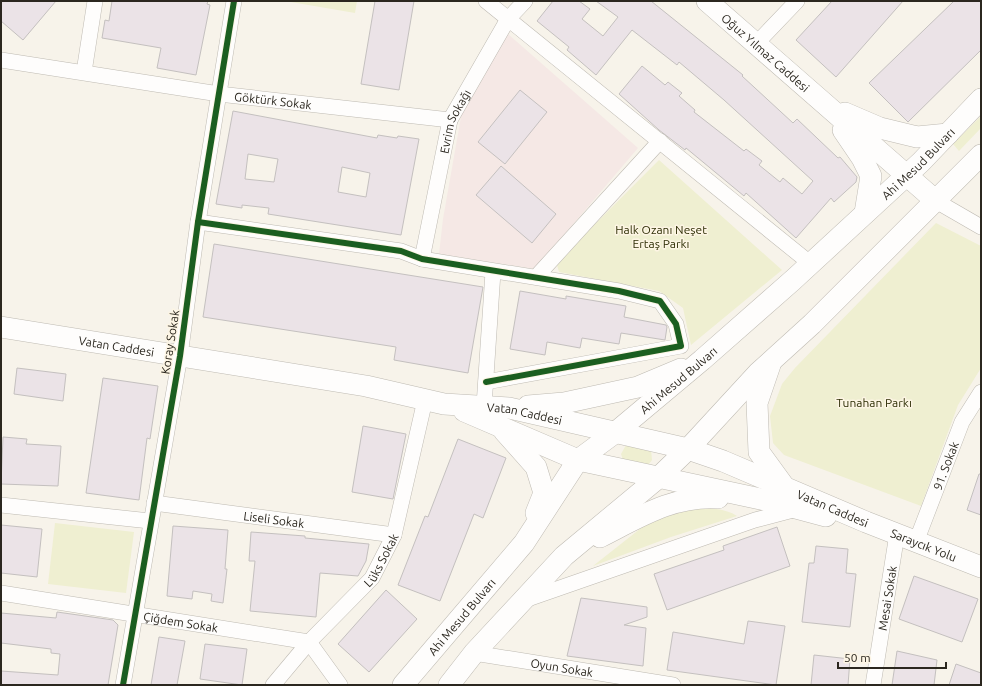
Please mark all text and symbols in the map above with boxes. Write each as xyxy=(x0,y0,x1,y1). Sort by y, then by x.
street label: Oğuz Yılmaz Caddesi xyxy=(719,11,812,94)
street label: Evrim Sokağı xyxy=(437,87,473,155)
street label: Göktürk Sokak xyxy=(234,89,312,111)
street label: Ahi Mesud Bulvarı xyxy=(879,125,957,202)
park label: Halk Ozanı Neşet Ertaş Parkı xyxy=(615,223,707,250)
street label: Koray Sokak xyxy=(158,309,182,375)
street label: Vatan Caddesi xyxy=(78,333,155,358)
street label: Ahi Mesud Bulvarı xyxy=(637,344,719,416)
park label: Tunahan Parkı xyxy=(836,396,912,409)
street label: Vatan Caddesi xyxy=(487,400,563,426)
street label: 91. Sokak xyxy=(930,439,961,492)
street label: Vatan Caddesi xyxy=(795,487,871,529)
street label: Liseli Sokak xyxy=(243,508,305,529)
street label: Saraycık Yolu xyxy=(889,526,959,563)
street label: Lüks Sokak xyxy=(361,531,400,589)
street label: Mesai Sokak xyxy=(875,565,898,632)
street label: Ahi Mesud Bulvarı xyxy=(425,576,498,657)
street label: Çiğdem Sokak xyxy=(142,609,219,634)
scale bar xyxy=(838,644,946,670)
text: 50 m xyxy=(844,651,871,664)
street label: Oyun Sokak xyxy=(530,656,594,679)

